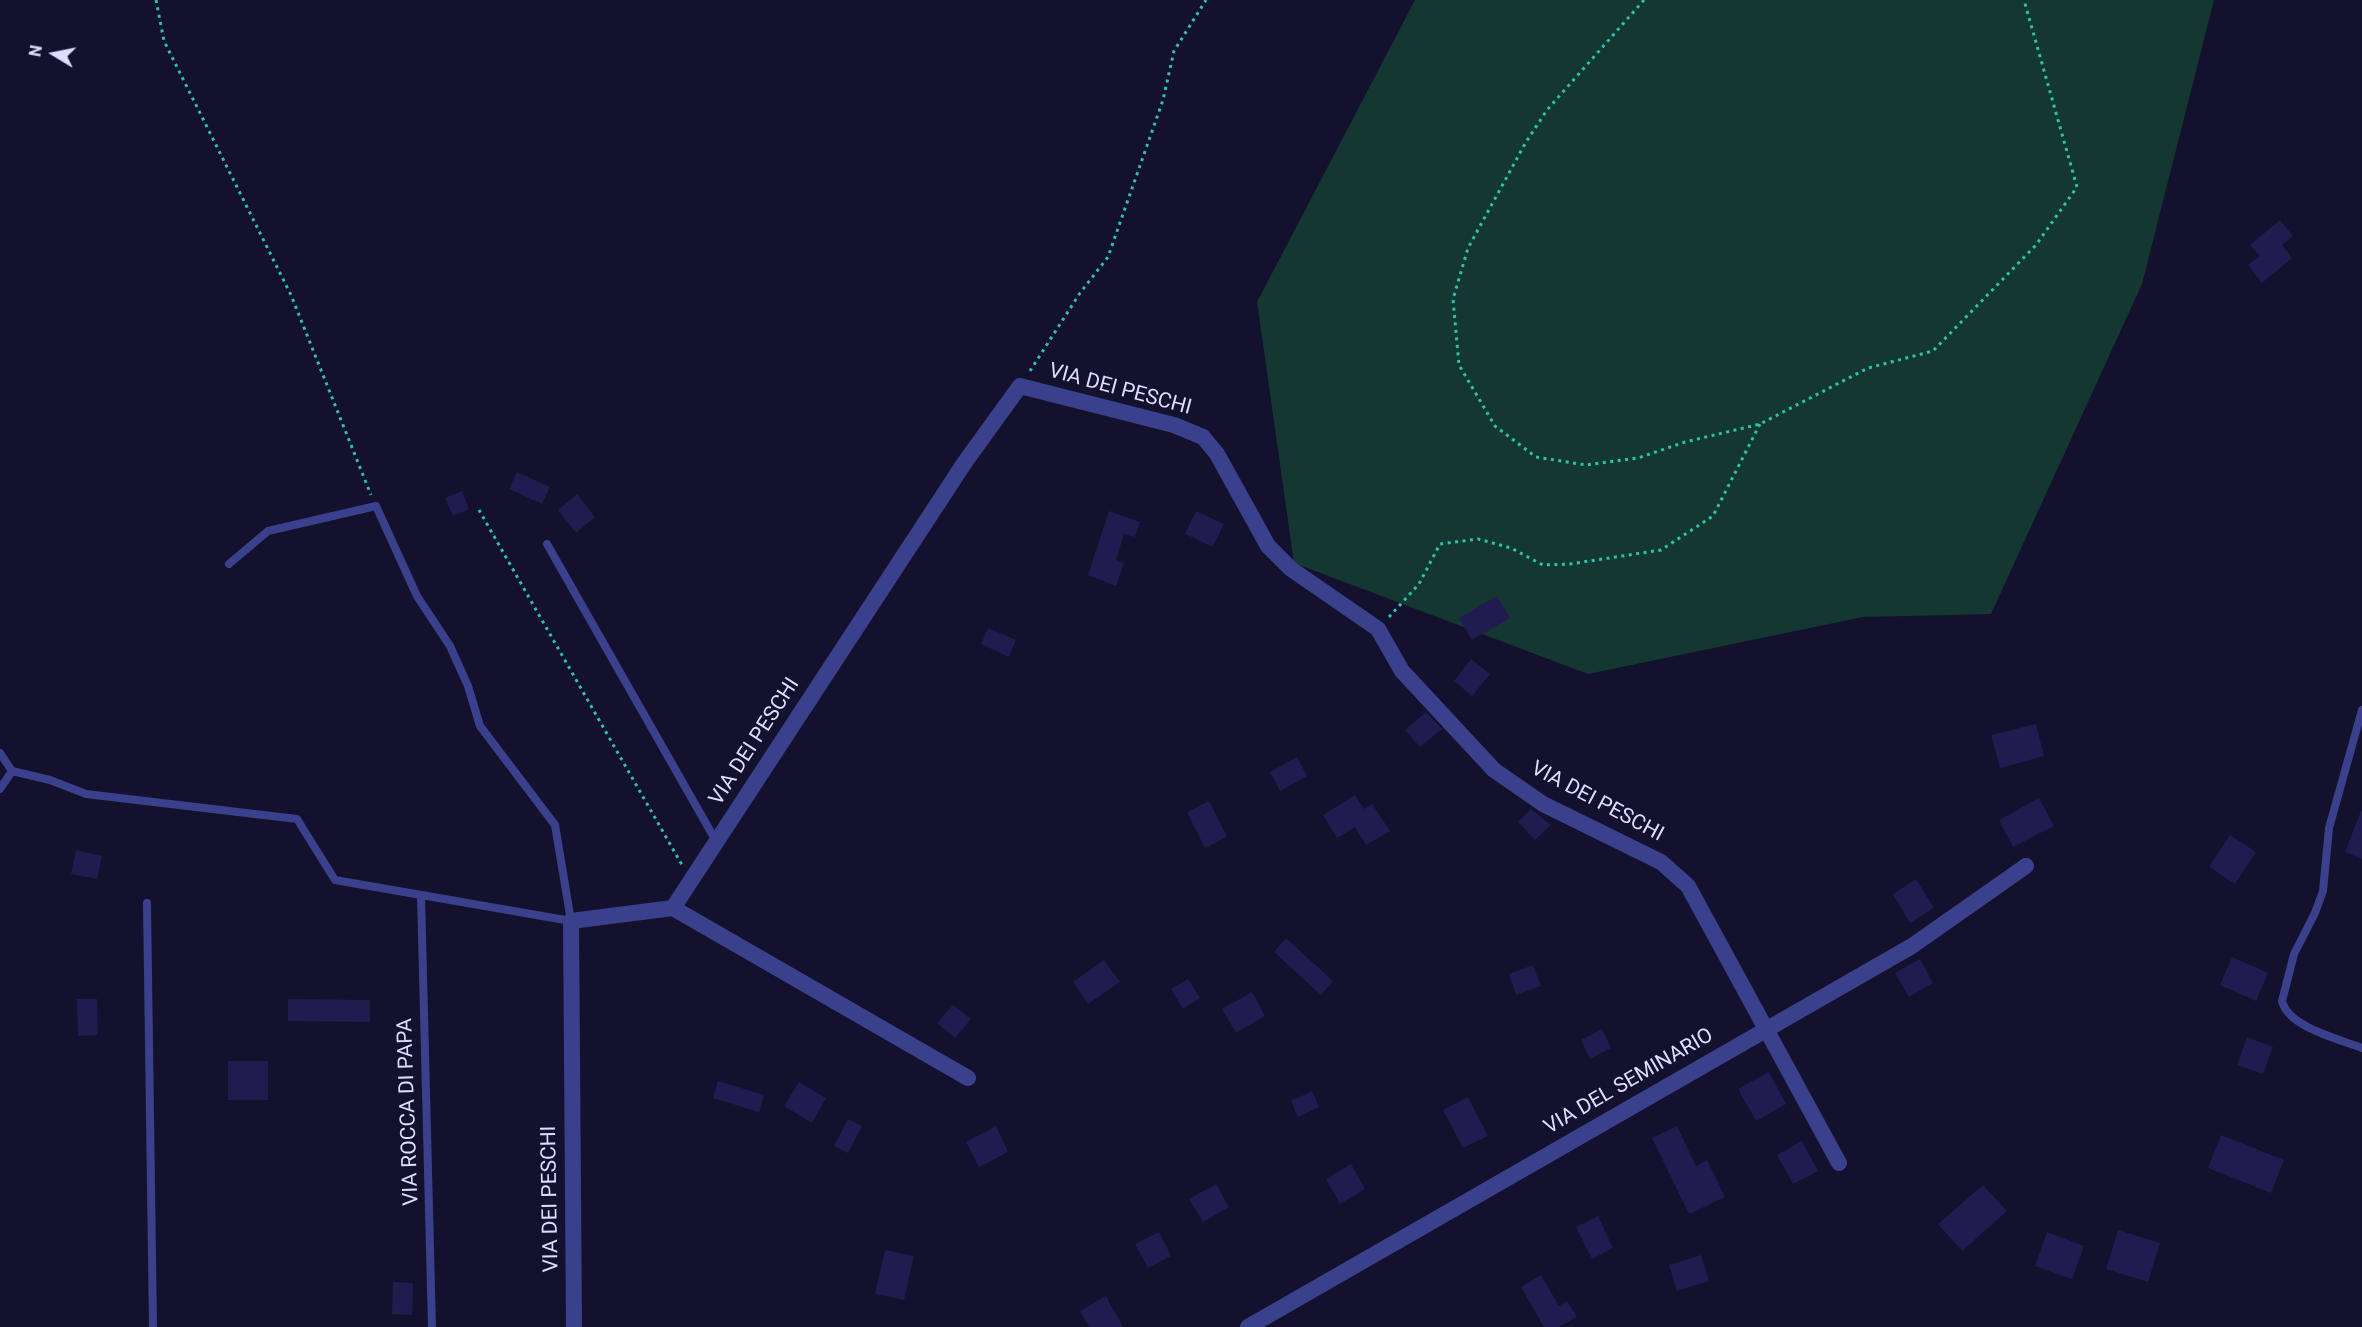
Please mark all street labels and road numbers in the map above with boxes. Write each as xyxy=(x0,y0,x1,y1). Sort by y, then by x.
street label: VIA DEI PESCHI xyxy=(1046,359,1194,421)
street label: VIA DEI PESCHI xyxy=(704,674,806,810)
street label: VIA DEI PESCHI xyxy=(1526,756,1668,848)
street label: VIA ROCCA DI PAPA xyxy=(393,1018,425,1206)
street label: VIA DEL SEMINARIO xyxy=(1540,1023,1718,1141)
street label: VIA DEI PESCHI xyxy=(537,1125,565,1273)

